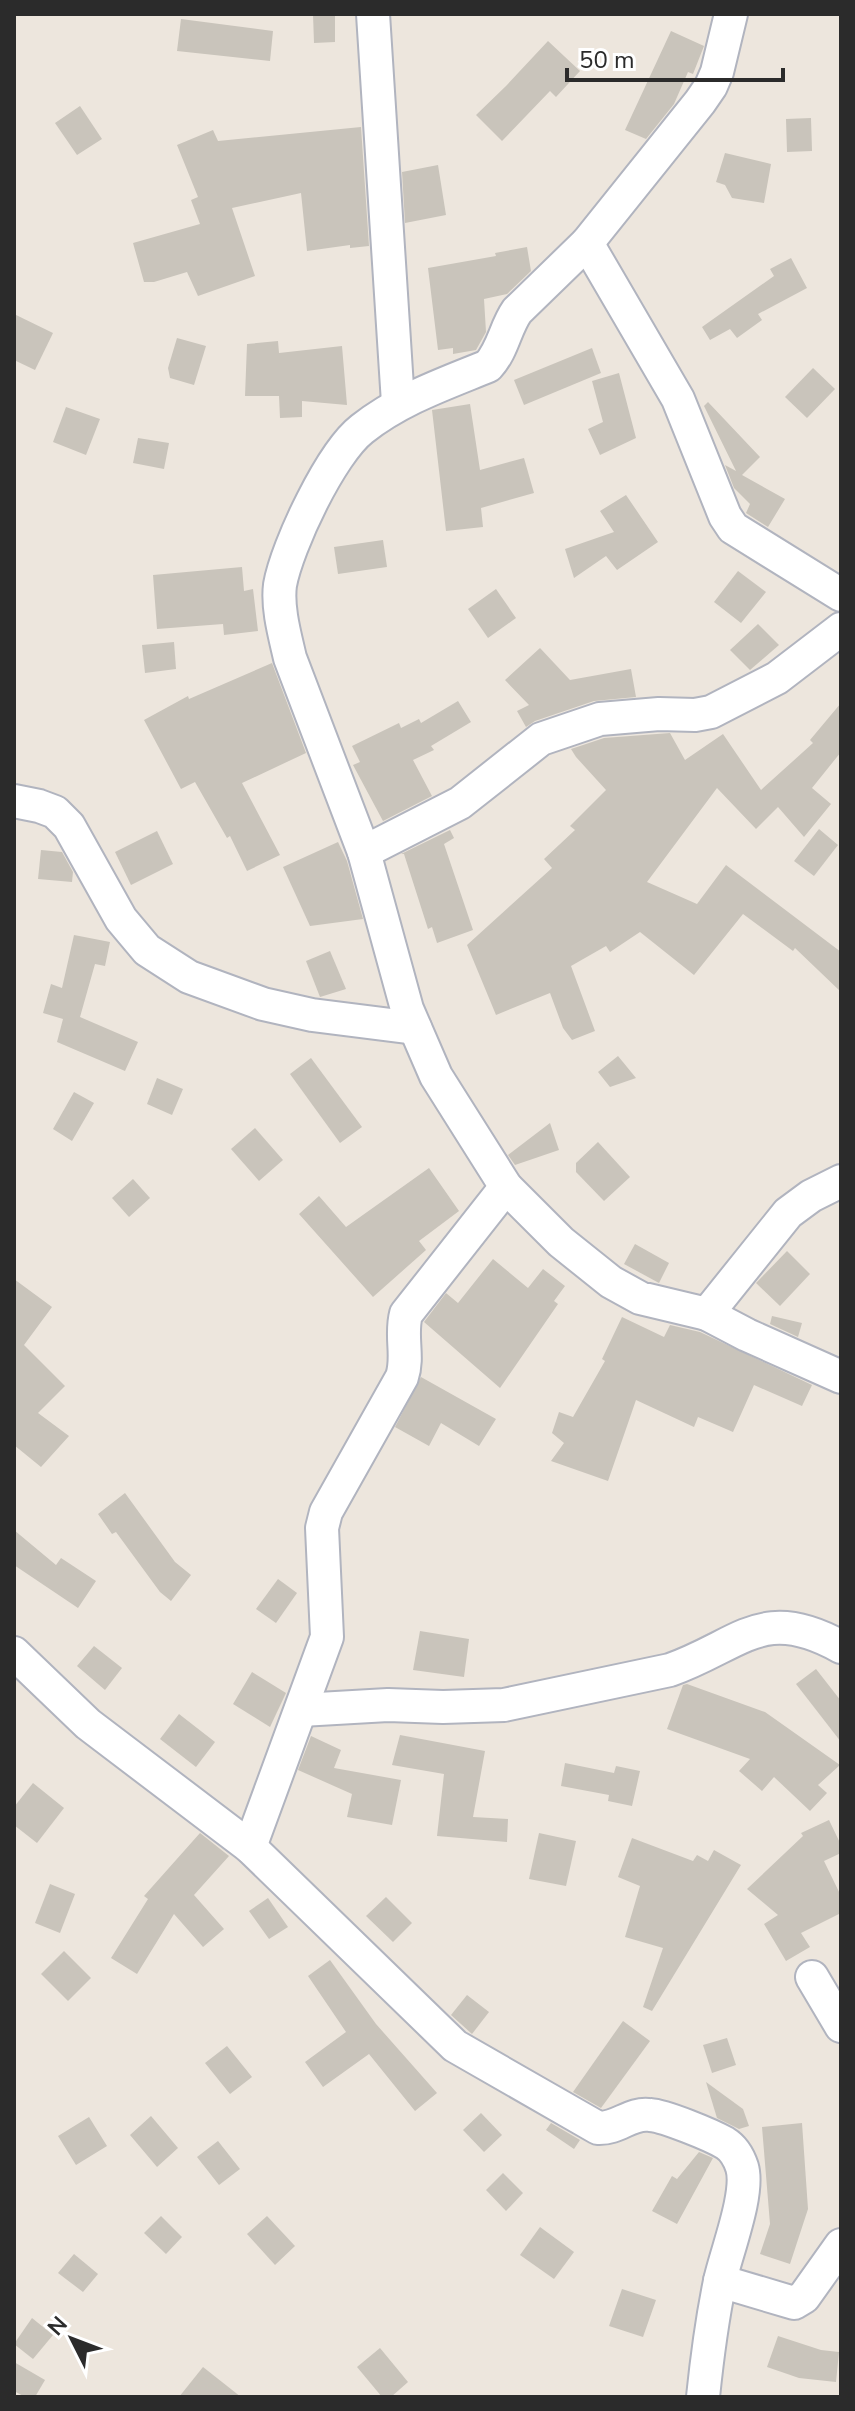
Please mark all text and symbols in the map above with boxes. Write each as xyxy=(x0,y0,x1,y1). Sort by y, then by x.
scale bar xyxy=(567,32,783,82)
text: 50 m xyxy=(579,44,635,76)
north arrow xyxy=(32,2299,112,2379)
text: N xyxy=(41,2310,75,2342)

